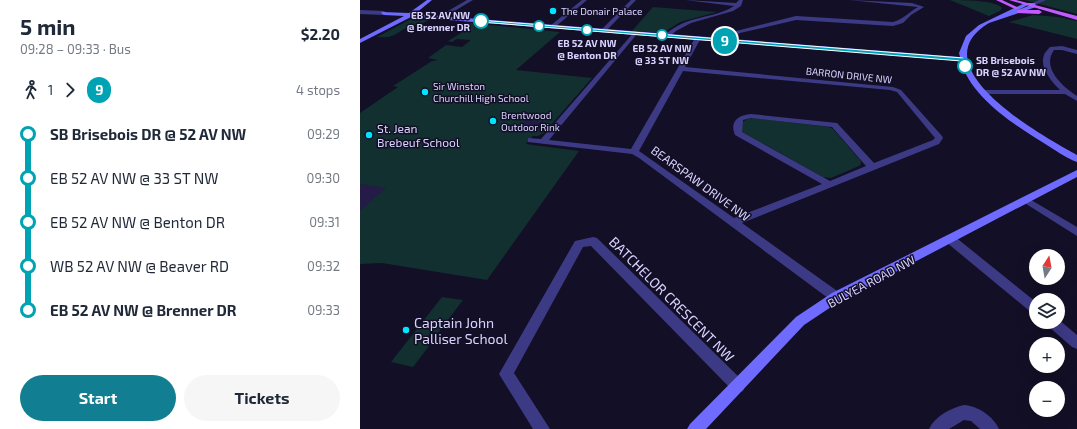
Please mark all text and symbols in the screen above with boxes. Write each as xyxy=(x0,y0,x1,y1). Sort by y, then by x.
place label: The Donair Palace xyxy=(561,5,642,17)
marker: The Donair Palace xyxy=(548,6,558,16)
place label: EB 52 AV NW @ Brenner DR xyxy=(407,9,471,33)
text: 5 min xyxy=(20,13,76,39)
marker: EB 52 AV NW @ Brenner DR xyxy=(473,13,489,29)
unlabelled marker xyxy=(533,20,545,32)
marker: EB 52 AV NW @ Benton DR xyxy=(581,24,593,36)
text: $2.20 xyxy=(301,25,340,43)
line badge: 9 xyxy=(712,28,738,54)
marker: EB 52 AV NW @ 33 ST NW xyxy=(656,29,668,41)
text: 9 xyxy=(721,32,729,49)
place label: EB 52 AV NW @ Benton DR xyxy=(557,37,617,61)
text: 09:28 – 09:33 · Bus xyxy=(20,41,131,57)
place label: EB 52 AV NW @ 33 ST NW xyxy=(632,42,692,66)
place label: SB Brisebois DR @ 52 AV NW xyxy=(976,54,1046,78)
marker: SB Brisebois DR @ 52 AV NW xyxy=(957,58,973,74)
street label: BARRON DRIVE NW xyxy=(805,65,893,86)
icon: walk xyxy=(20,79,42,101)
icon: forward xyxy=(59,79,81,101)
place label: Sir Winston Churchill High School xyxy=(433,80,529,104)
text: 9 xyxy=(95,81,103,98)
text: 1 xyxy=(48,82,53,98)
text: 4 stops xyxy=(296,82,340,98)
marker: Sir Winston Churchill High School xyxy=(420,87,430,97)
place label: Brentwood Outdoor Rink xyxy=(501,109,560,133)
marker: Brentwood Outdoor Rink xyxy=(488,116,498,126)
place label: St. Jean Brebeuf School xyxy=(377,121,460,149)
text: SB Brisebois DR @ 52 AV NW xyxy=(50,125,246,143)
text: 09:29 xyxy=(307,126,340,142)
marker: St. Jean Brebeuf School xyxy=(364,130,374,140)
street label: BEARSPAW DRIVE NW xyxy=(649,142,753,224)
text: EB 52 AV NW @ 33 ST NW xyxy=(50,169,218,187)
text: 09:30 xyxy=(307,170,340,186)
text: EB 52 AV NW @ Benton DR xyxy=(50,213,225,231)
text: 09:31 xyxy=(309,214,340,230)
street label: BATCHELOR CRESCENT NW xyxy=(606,233,738,365)
north arrow xyxy=(1029,249,1065,285)
map controls xyxy=(1029,249,1065,417)
street label: BULYEA ROAD NW xyxy=(825,252,917,310)
text: WB 52 AV NW @ Beaver RD xyxy=(50,257,229,275)
text: 09:32 xyxy=(307,258,340,274)
button: layers xyxy=(1029,293,1065,329)
text: EB 52 AV NW @ Brenner DR xyxy=(50,301,237,319)
text: 09:33 xyxy=(307,302,340,318)
place label: Captain John Palliser School xyxy=(414,314,508,347)
marker: Captain John Palliser School xyxy=(401,325,411,335)
button: + xyxy=(1029,337,1065,373)
button: Start xyxy=(20,375,176,421)
button: Tickets xyxy=(184,375,340,421)
button: − xyxy=(1029,381,1065,417)

